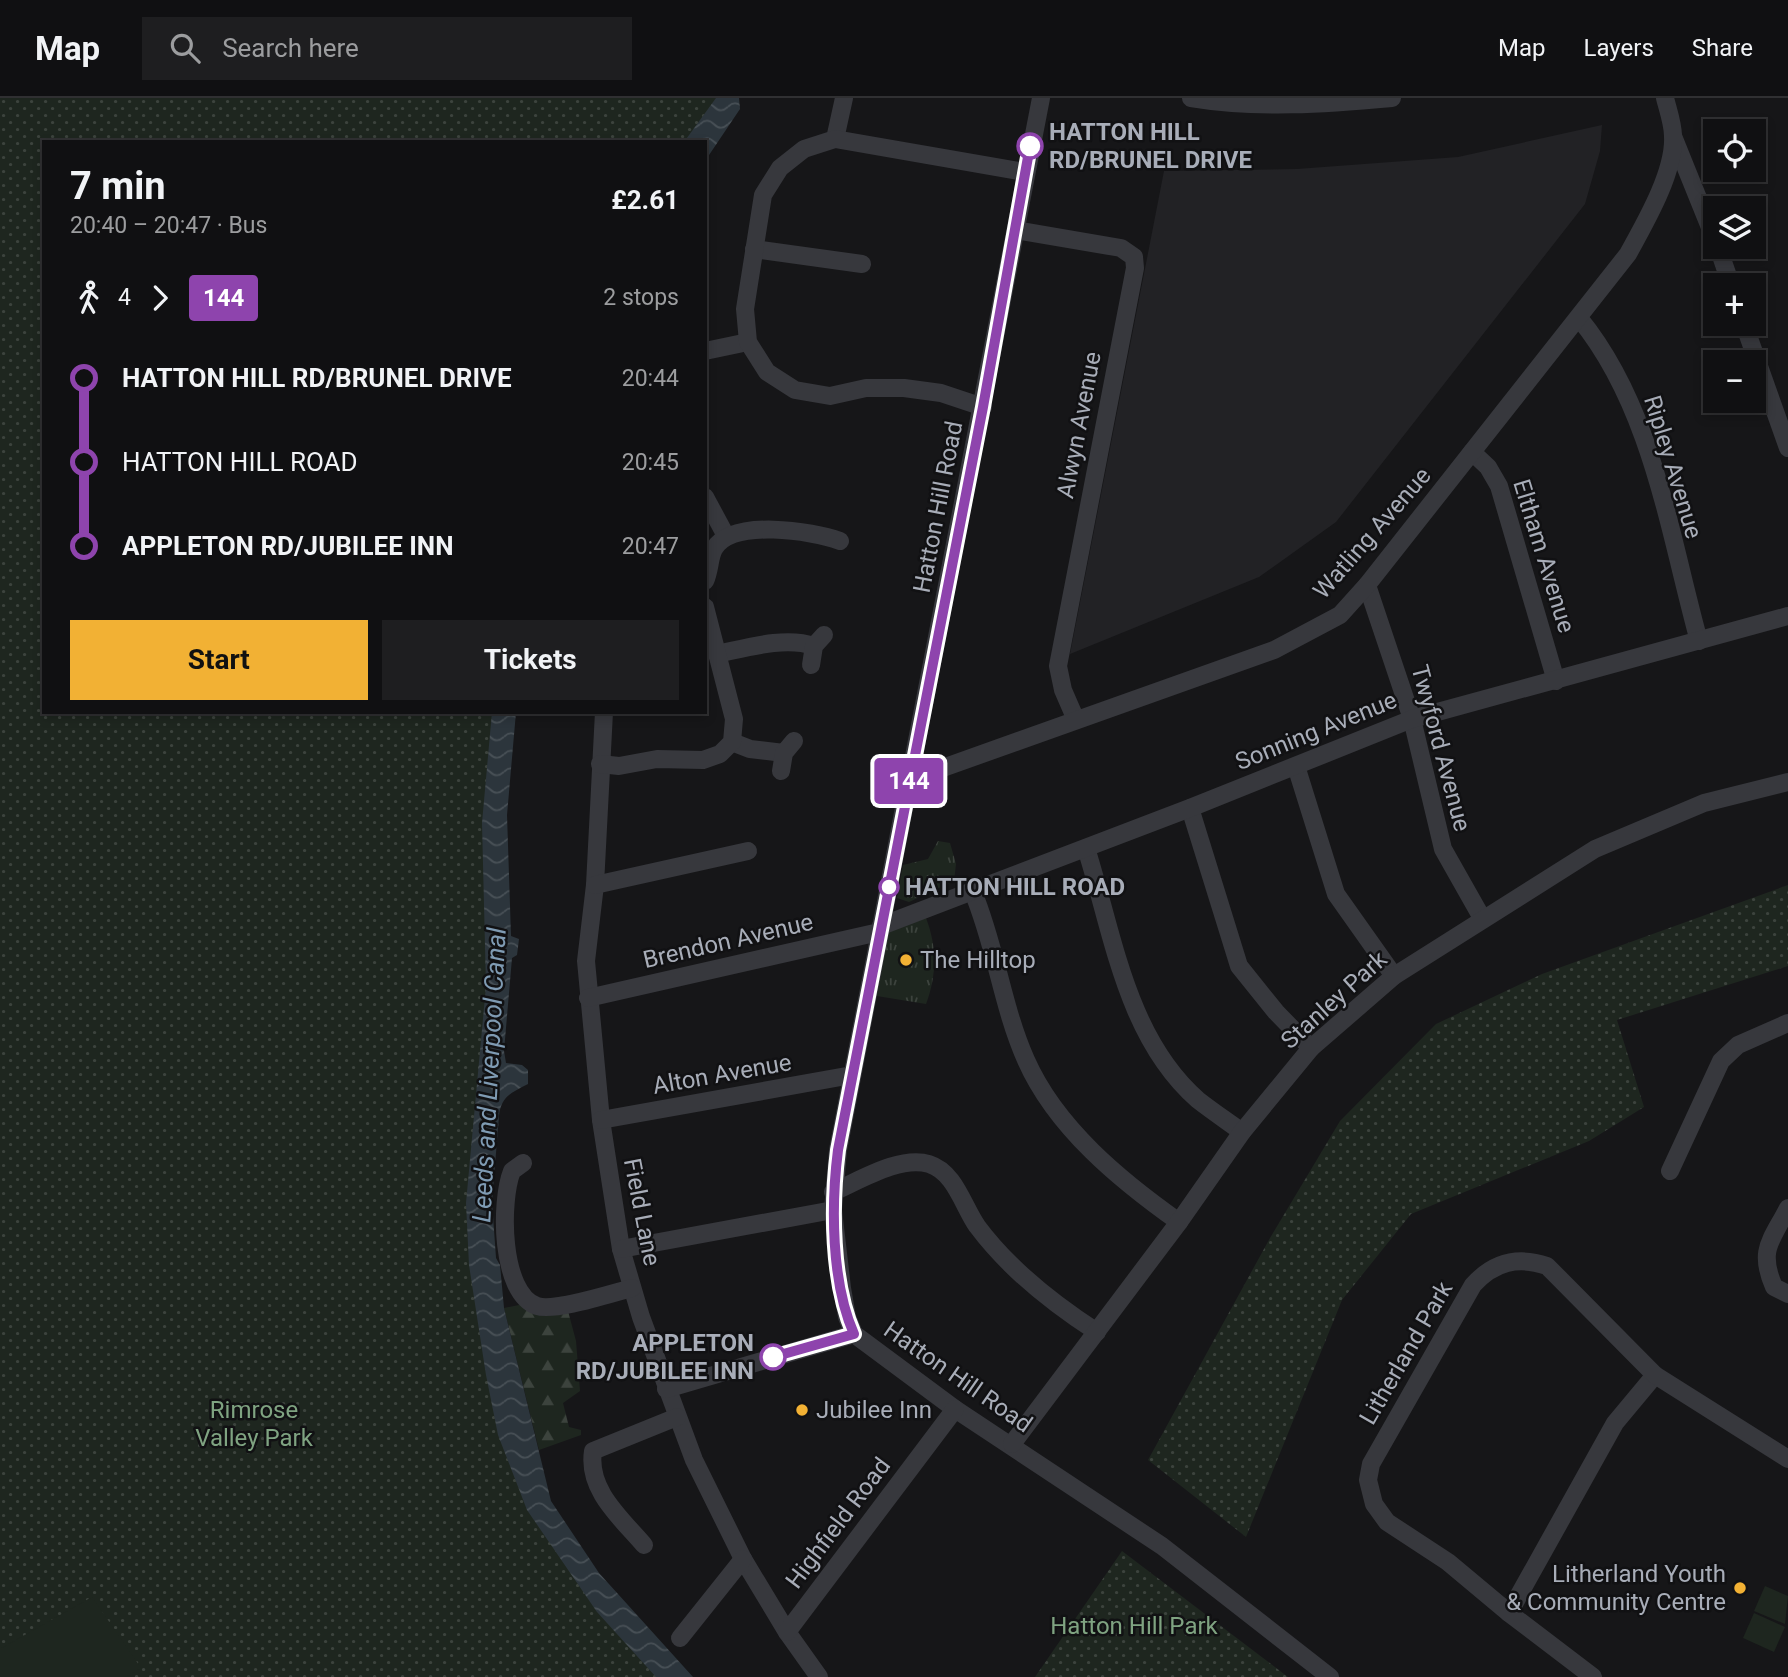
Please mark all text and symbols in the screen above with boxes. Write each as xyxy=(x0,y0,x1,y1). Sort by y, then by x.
search box xyxy=(142,17,632,80)
text: Map xyxy=(35,29,100,68)
icon: search xyxy=(166,29,204,67)
text: Search here xyxy=(222,33,359,63)
text: Map xyxy=(1498,34,1546,62)
text: Layers xyxy=(1584,34,1654,62)
text: Share xyxy=(1692,34,1753,62)
place label: HATTON HILL RD/BRUNEL DRIVE xyxy=(1049,118,1252,174)
map controls xyxy=(1703,119,1766,413)
button: locate xyxy=(1703,119,1766,182)
marker: HATTON HILL RD/BRUNEL DRIVE xyxy=(1017,133,1043,159)
text: 7 min xyxy=(70,164,166,208)
text: £2.61 xyxy=(611,185,679,215)
button: layers xyxy=(1703,196,1766,259)
text: 20:40 – 20:47 · Bus xyxy=(70,212,267,239)
button: + xyxy=(1703,273,1766,336)
icon: walk xyxy=(70,279,108,317)
icon: forward xyxy=(141,279,179,317)
text: 4 xyxy=(118,284,131,311)
text: 144 xyxy=(203,284,244,312)
text: 2 stops xyxy=(603,284,679,311)
street label: Alwyn Avenue xyxy=(1051,349,1107,501)
button: − xyxy=(1703,350,1766,413)
text: HATTON HILL RD/BRUNEL DRIVE xyxy=(122,363,512,393)
text: 20:44 xyxy=(622,365,679,392)
street label: Ripley Avenue xyxy=(1638,392,1708,542)
street label: Hatton Hill Road xyxy=(908,419,968,595)
text: HATTON HILL ROAD xyxy=(122,447,358,477)
text: 20:45 xyxy=(622,449,679,476)
street label: Watling Avenue xyxy=(1307,462,1437,604)
street label: Eltham Avenue xyxy=(1507,476,1581,636)
text: APPLETON RD/JUBILEE INN xyxy=(122,531,454,561)
text: 20:47 xyxy=(622,533,679,560)
button: Start xyxy=(70,620,368,700)
button: Tickets xyxy=(382,620,679,700)
street label: Twyford Avenue xyxy=(1405,662,1477,834)
street label: Sonning Avenue xyxy=(1231,686,1401,776)
line badge: 144 xyxy=(869,758,949,804)
text: 144 xyxy=(888,767,930,795)
place label: HATTON HILL ROAD xyxy=(905,873,1125,901)
marker: HATTON HILL ROAD xyxy=(879,877,899,897)
street label: Brendon Avenue xyxy=(640,908,816,974)
water label: Leeds and Liverpool Canal xyxy=(466,926,512,1223)
street label: Stanley Park xyxy=(1275,945,1393,1055)
place label: The Hilltop xyxy=(920,946,1036,974)
marker: The Hilltop xyxy=(898,952,914,968)
street label: Alton Avenue xyxy=(650,1048,794,1100)
street label: Field Lane xyxy=(618,1156,666,1268)
street label: Litherland Park xyxy=(1354,1276,1459,1430)
street label: Hatton Hill Road xyxy=(879,1316,1037,1438)
place label: APPLETON RD/JUBILEE INN xyxy=(576,1329,754,1385)
marker: APPLETON RD/JUBILEE INN xyxy=(760,1344,786,1370)
park label: Rimrose Valley Park xyxy=(195,1396,314,1452)
place label: Jubilee Inn xyxy=(816,1396,932,1424)
marker: Jubilee Inn xyxy=(794,1402,810,1418)
street label: Highfield Road xyxy=(780,1452,896,1594)
place label: Litherland Youth & Community Centre xyxy=(1506,1560,1726,1616)
marker: Litherland Youth & Community Centre xyxy=(1732,1580,1748,1596)
park label: Hatton Hill Park xyxy=(1050,1612,1219,1640)

